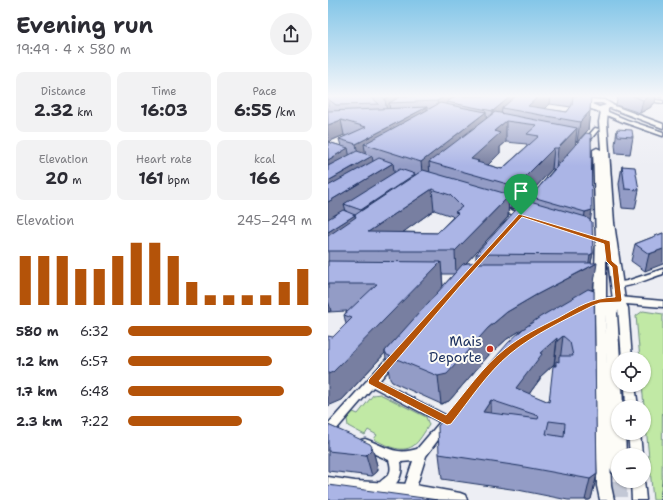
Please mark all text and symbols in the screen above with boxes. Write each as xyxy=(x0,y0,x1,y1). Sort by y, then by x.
text: Evening run xyxy=(16,11,153,40)
button: share xyxy=(270,13,312,55)
text: 19:49 · 4 × 580 m xyxy=(16,41,131,58)
text: Distance xyxy=(41,84,86,99)
text: Time xyxy=(151,84,177,99)
text: Pace xyxy=(253,84,277,99)
text: 2.32 xyxy=(34,99,73,121)
text: 16:03 xyxy=(140,99,188,121)
text: 6:55 xyxy=(234,99,272,121)
text: km xyxy=(73,105,93,120)
text: /km xyxy=(272,105,295,120)
text: Elevation xyxy=(39,152,88,167)
text: Heart rate xyxy=(136,152,192,167)
text: kcal xyxy=(254,152,275,167)
text: 20 xyxy=(45,167,68,189)
text: 161 xyxy=(138,167,164,189)
text: 166 xyxy=(249,167,280,189)
text: m xyxy=(68,173,82,188)
text: bpm xyxy=(164,173,190,188)
pin xyxy=(504,174,538,215)
icon: arrive xyxy=(510,180,532,202)
text: Elevation xyxy=(16,212,74,229)
text: 245–249 m xyxy=(236,212,312,229)
text: 580 m xyxy=(16,323,59,340)
text: 6:32 xyxy=(80,323,109,340)
place label: Mais Deporte xyxy=(429,332,482,366)
marker: Mais Deporte xyxy=(485,344,495,354)
map controls xyxy=(611,352,651,488)
button: locate xyxy=(611,352,651,392)
text: 1.2 km xyxy=(16,353,59,370)
text: 6:57 xyxy=(80,353,108,370)
text: 1.7 km xyxy=(16,383,57,400)
text: 6:48 xyxy=(80,383,109,400)
button: + xyxy=(611,400,651,440)
text: 2.3 km xyxy=(16,413,62,430)
text: 7:22 xyxy=(80,413,109,430)
button: − xyxy=(611,448,651,488)

